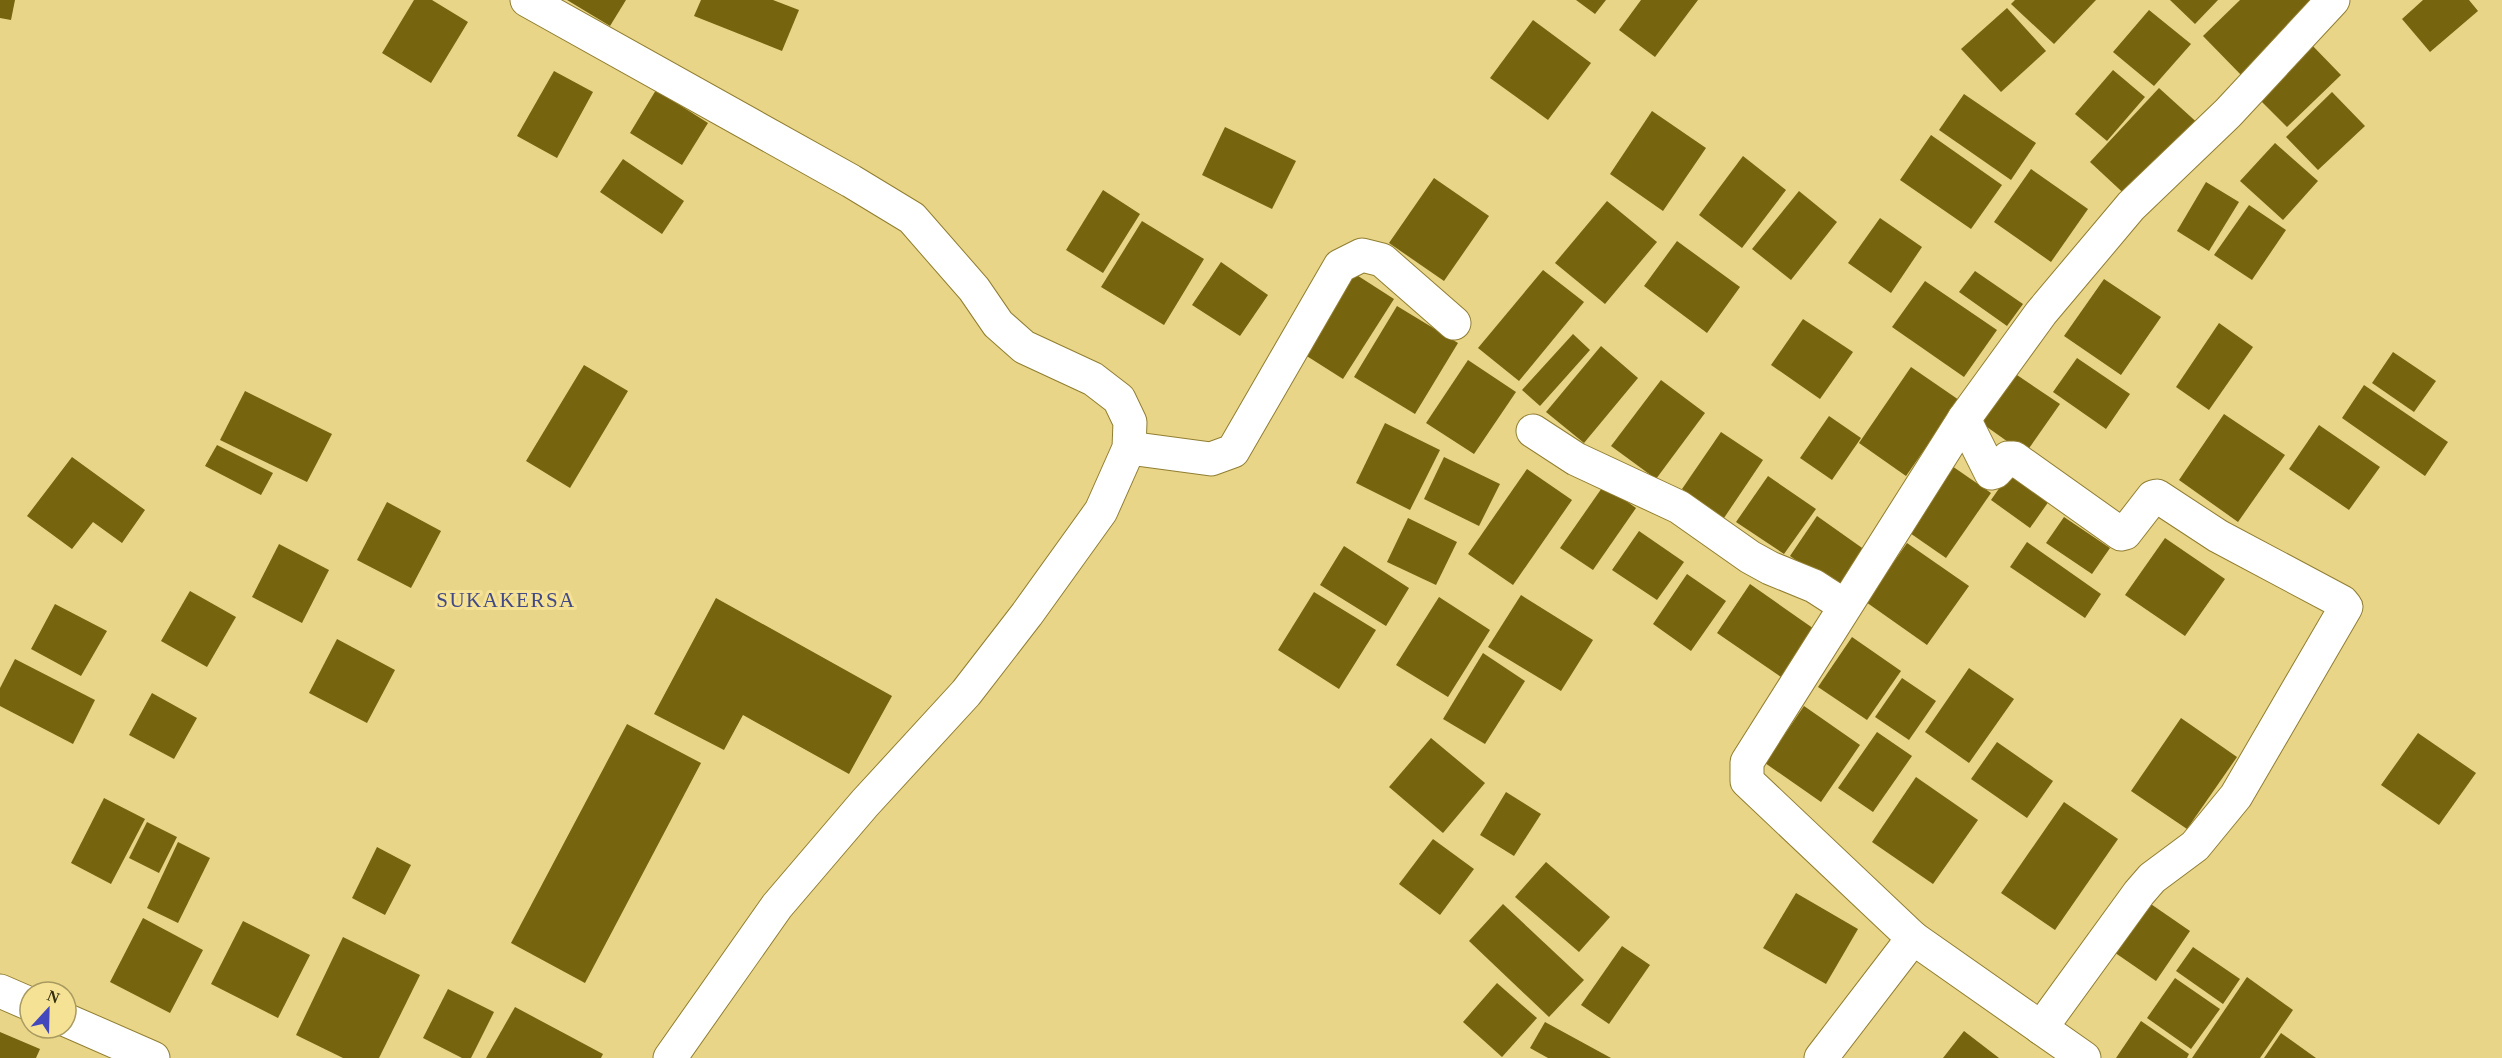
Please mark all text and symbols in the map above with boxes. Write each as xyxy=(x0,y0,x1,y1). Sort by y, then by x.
district label: SUKAKERSA xyxy=(436,588,576,612)
north arrow xyxy=(18,980,78,1040)
text: N xyxy=(45,987,62,1007)

